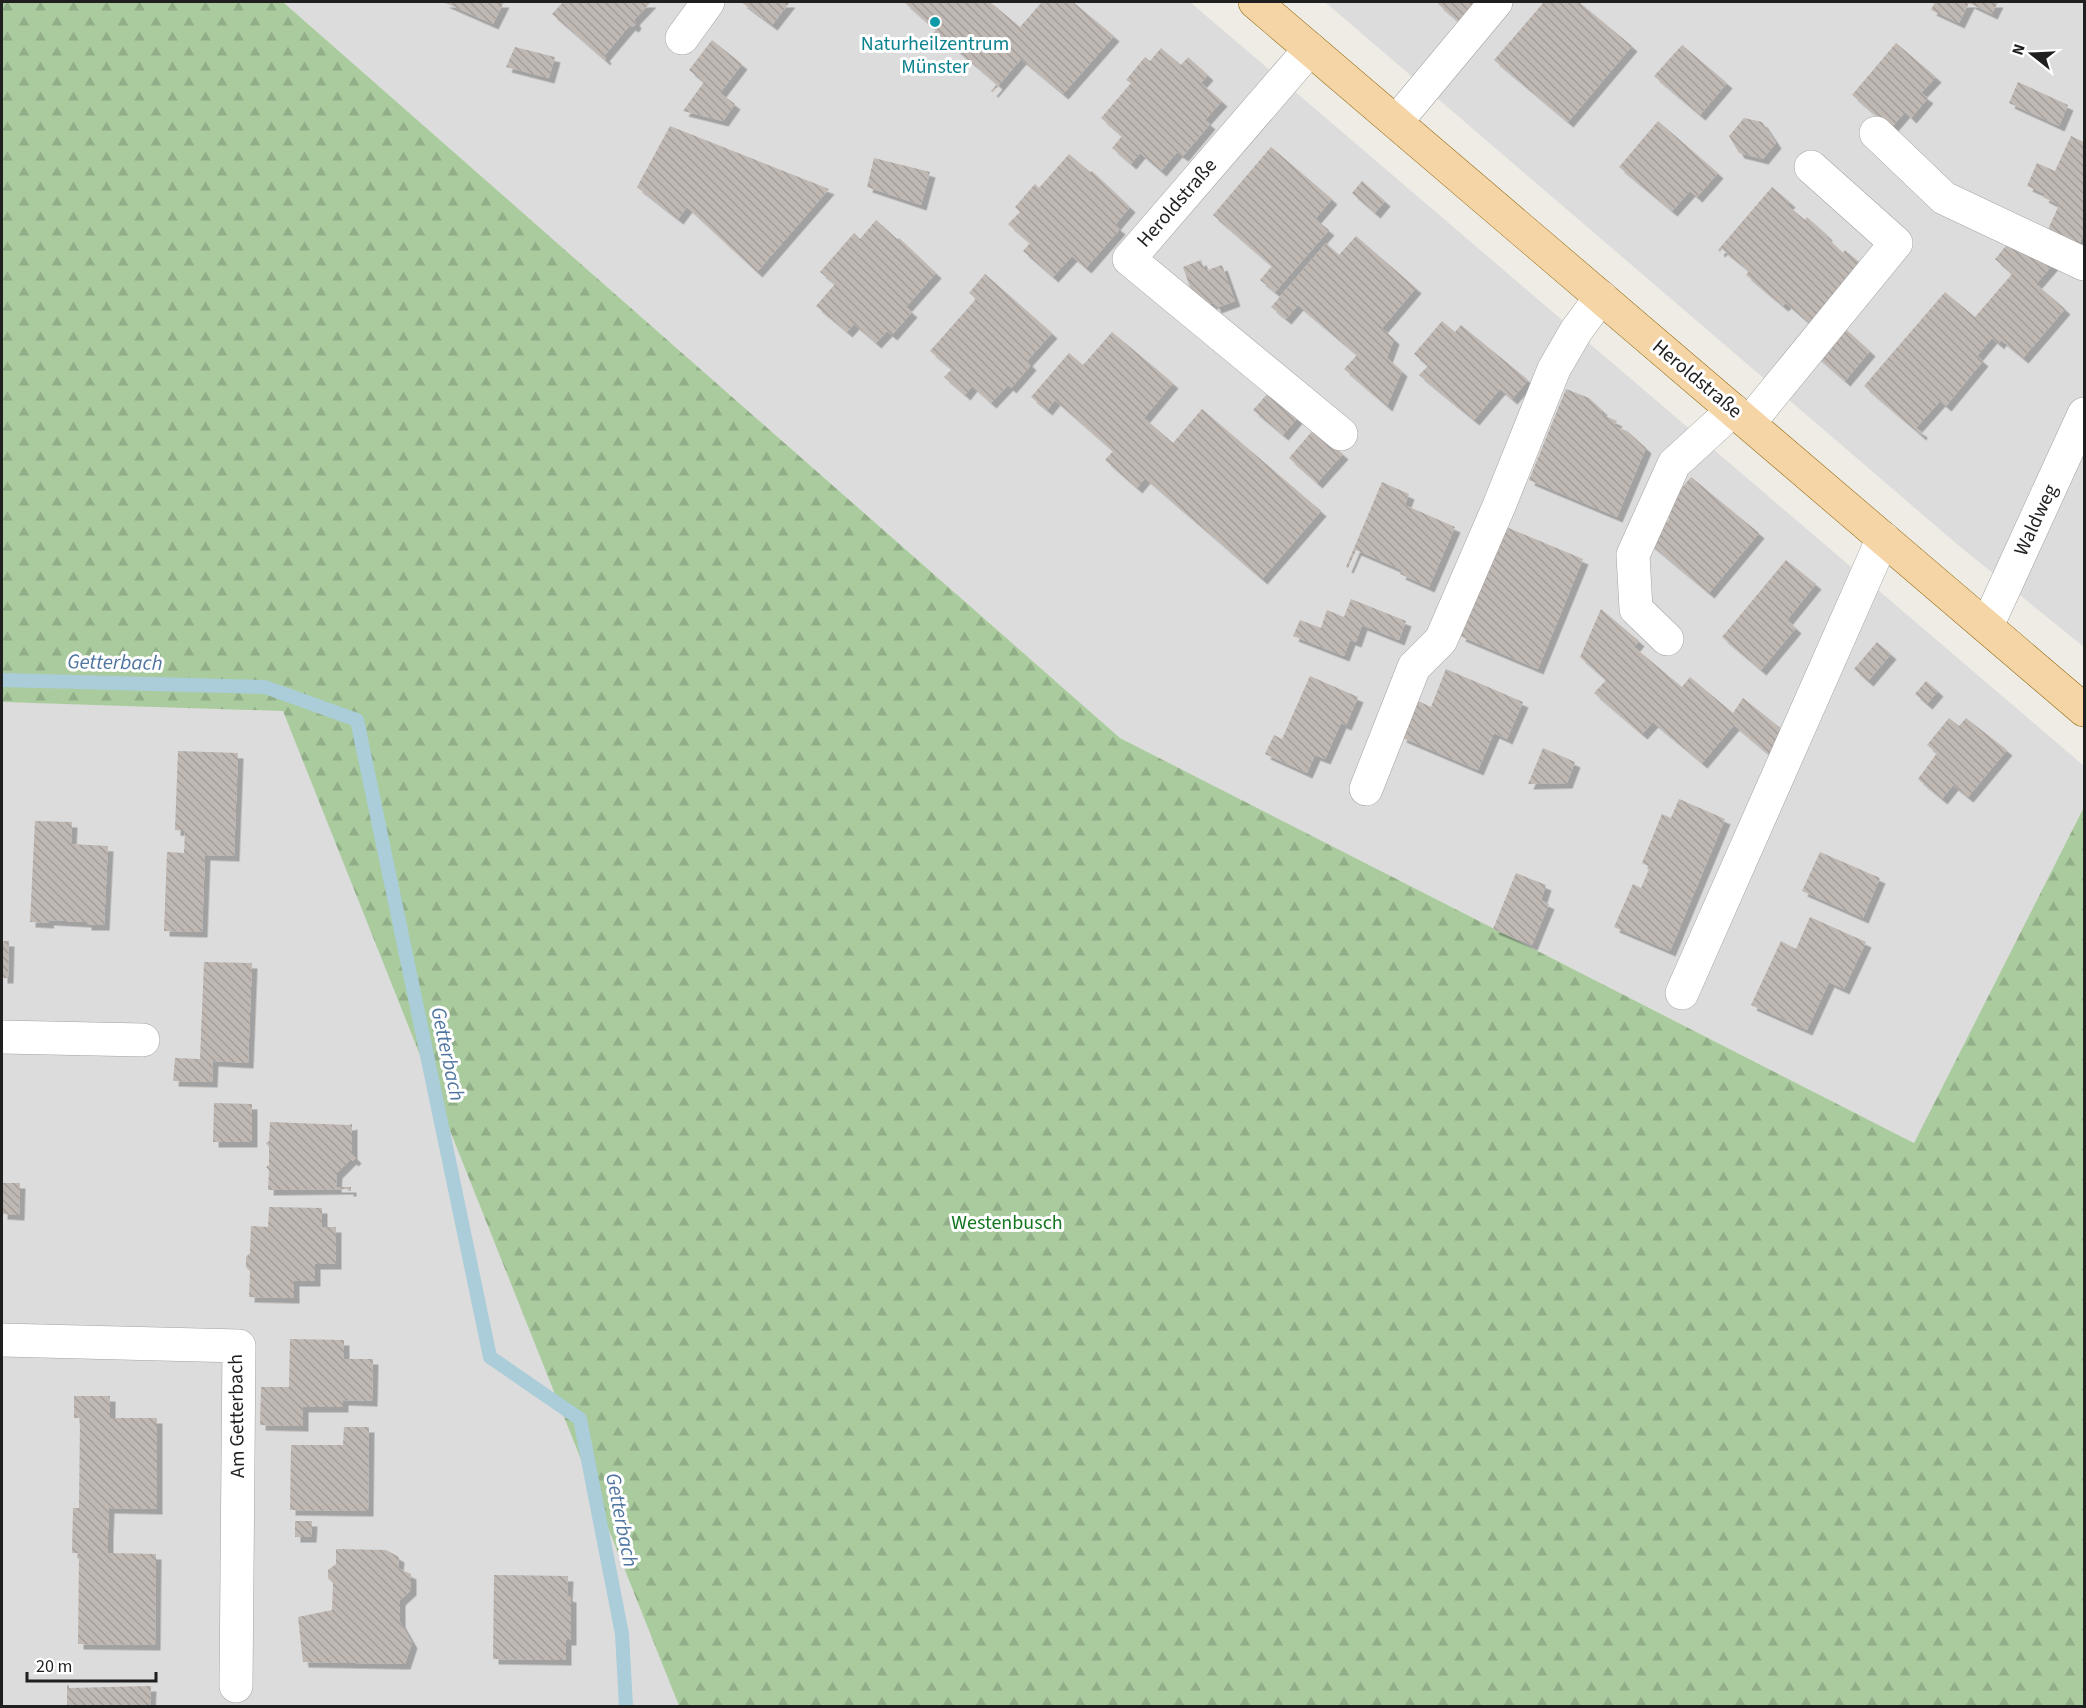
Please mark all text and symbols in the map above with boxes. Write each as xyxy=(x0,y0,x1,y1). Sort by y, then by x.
marker: Naturheilzentrum Münster xyxy=(928,15,942,29)
north arrow xyxy=(2002,24,2062,84)
place label: Naturheilzentrum Münster xyxy=(861,30,1009,81)
text: N xyxy=(2007,41,2031,58)
street label: Heroldstraße xyxy=(1131,152,1224,253)
street label: Heroldstraße xyxy=(1646,333,1748,425)
street label: Waldweg xyxy=(2007,480,2065,560)
water label: Getterbach xyxy=(67,646,163,678)
water label: Getterbach xyxy=(423,1004,473,1104)
park label: Westenbusch xyxy=(951,1209,1063,1237)
street label: Am Getterbach xyxy=(222,1354,252,1478)
water label: Getterbach xyxy=(598,1470,646,1570)
scale bar xyxy=(27,1645,156,1683)
text: 20 m xyxy=(36,1654,72,1679)

